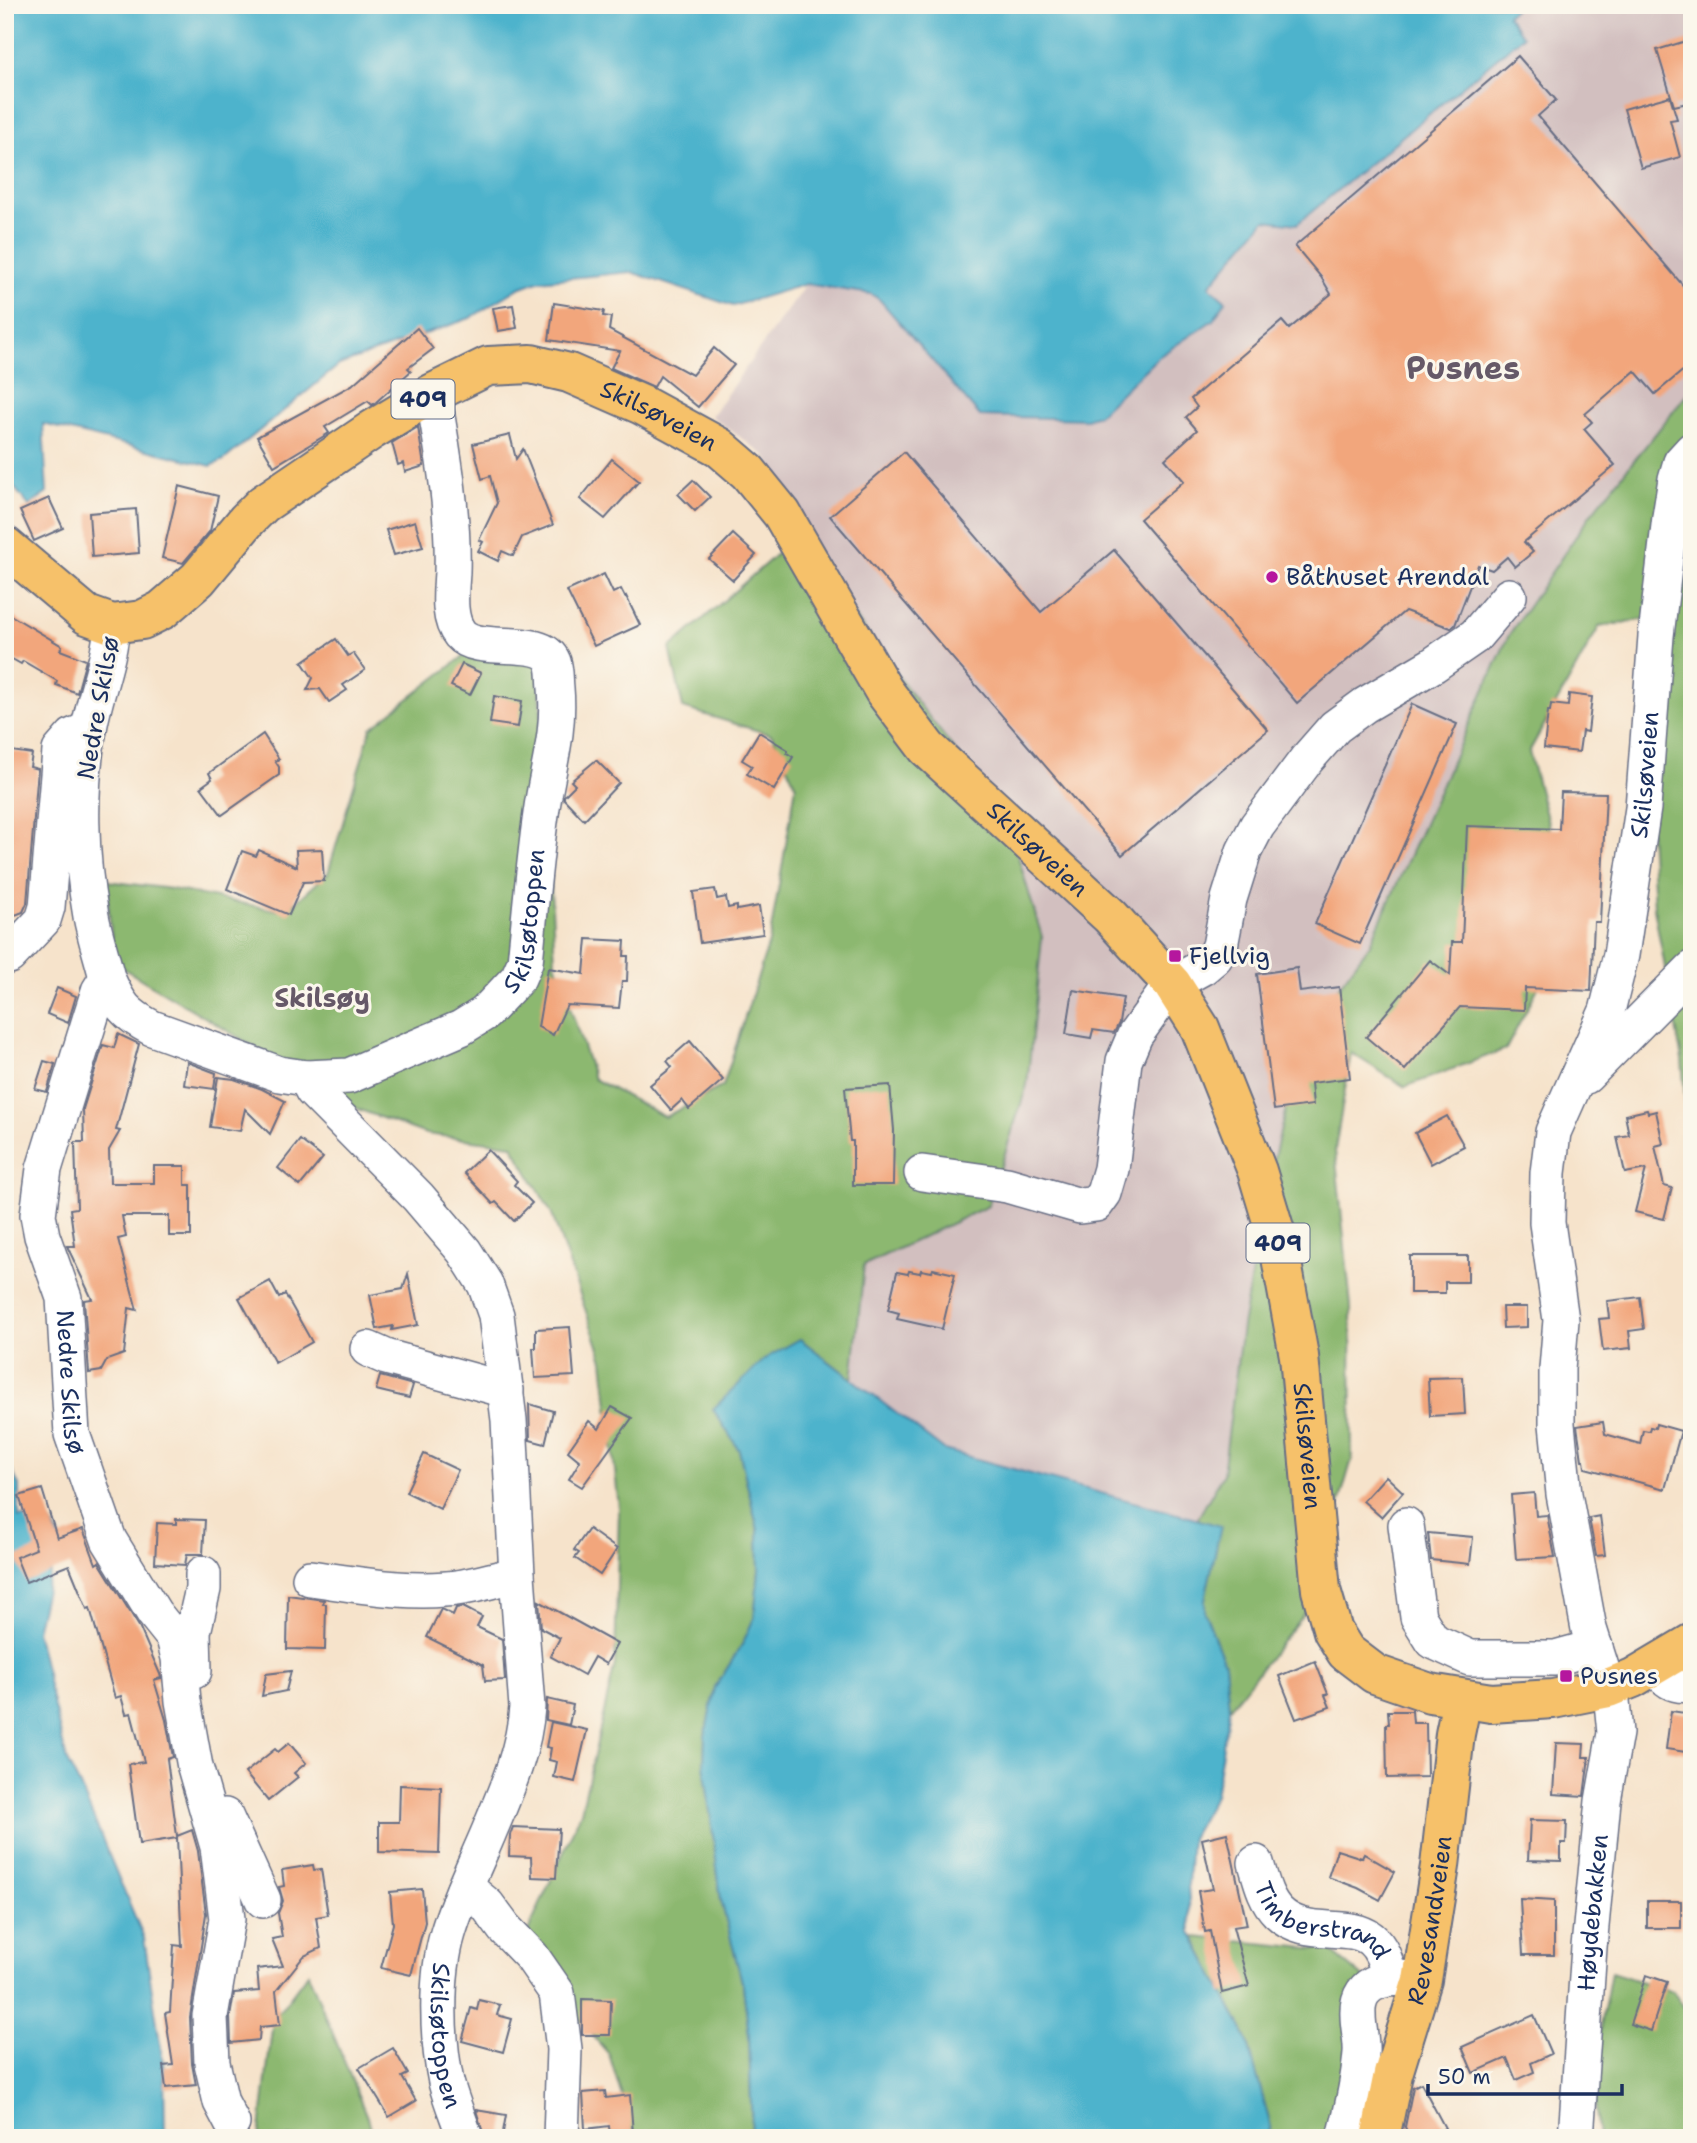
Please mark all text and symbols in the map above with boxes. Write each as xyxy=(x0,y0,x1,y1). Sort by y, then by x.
district label: Pusnes xyxy=(1406,346,1520,389)
street label: Skilsøveien xyxy=(595,373,723,459)
road number: 409 xyxy=(392,380,454,418)
place label: Båthuset Arendal xyxy=(1286,561,1490,593)
marker: Båthuset Arendal xyxy=(1264,569,1280,585)
street label: Nedre Skilsø xyxy=(70,634,126,782)
street label: Skilsøveien xyxy=(1623,710,1666,840)
street label: Skilsøveien xyxy=(980,795,1095,904)
street label: Skilsøtoppen xyxy=(496,847,552,1000)
place label: Fjellvig xyxy=(1189,940,1270,972)
marker: Fjellvig xyxy=(1167,948,1183,964)
district label: Skilsøy xyxy=(274,980,370,1015)
road number: 409 xyxy=(1246,1224,1310,1262)
street label: Nedre Skilsø xyxy=(49,1309,94,1459)
street label: Skilsøveien xyxy=(1286,1381,1329,1511)
place label: Pusnes xyxy=(1580,1660,1658,1692)
marker: Pusnes xyxy=(1558,1668,1574,1684)
street label: Høydebakken xyxy=(1570,1833,1616,1992)
street label: Revesandveien xyxy=(1399,1834,1459,2009)
street label: Timberstrand xyxy=(1247,1877,1398,1965)
street label: Skilsøtoppen xyxy=(423,1961,469,2113)
scale bar xyxy=(1428,2052,1622,2096)
text: 50 m xyxy=(1438,2063,1491,2091)

